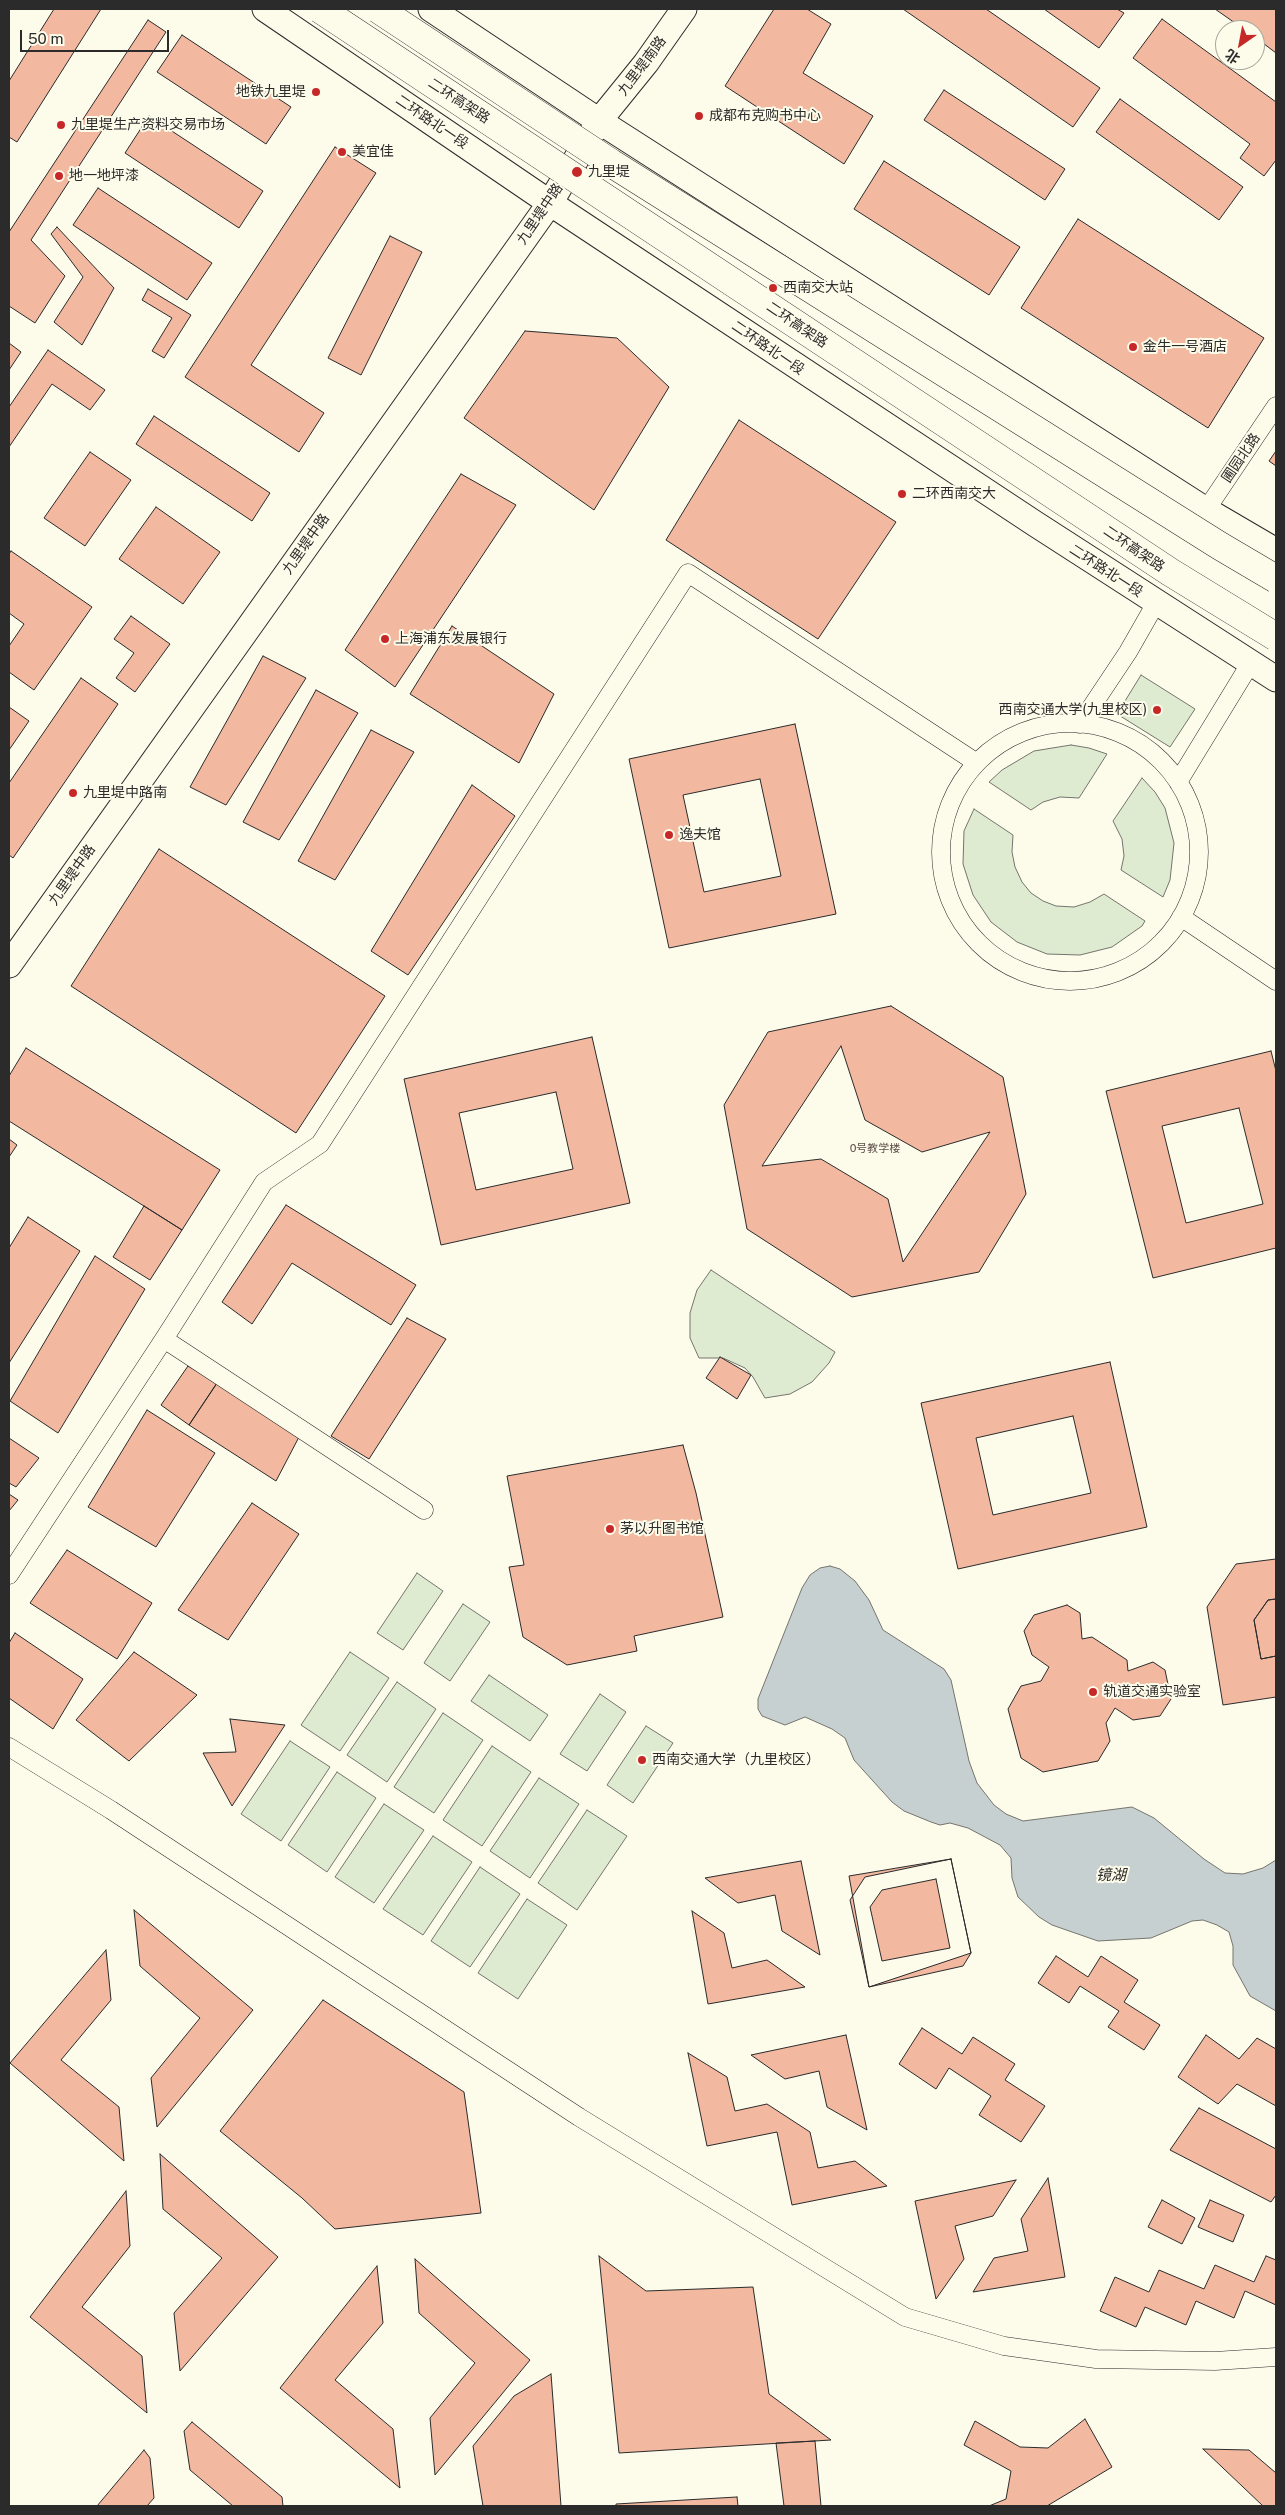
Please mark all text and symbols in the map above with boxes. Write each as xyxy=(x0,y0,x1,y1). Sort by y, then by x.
scale bar xyxy=(22,20,171,52)
north arrow xyxy=(1215,20,1265,70)
text: 50 m xyxy=(28,30,63,47)
street label: 九里堤南路 xyxy=(614,33,670,99)
text: 北 xyxy=(1222,46,1243,67)
street label: 二环高架路 xyxy=(425,75,493,127)
place label: 地铁九里堤 xyxy=(236,84,306,100)
marker: 地铁九里堤 xyxy=(310,86,322,98)
street label: 二环路北一段 xyxy=(392,92,472,152)
place label: 成都布克购书中心 xyxy=(709,108,821,124)
marker: 成都布克购书中心 xyxy=(693,110,705,122)
place label: 九里堤生产资料交易市场 xyxy=(71,117,225,133)
marker: 九里堤生产资料交易市场 xyxy=(55,119,67,131)
place label: 美宜佳 xyxy=(352,144,394,160)
marker: 美宜佳 xyxy=(336,146,348,158)
place label: 九里堤 xyxy=(588,164,630,180)
marker: 九里堤 xyxy=(570,165,584,179)
place label: 地一地坪漆 xyxy=(69,168,139,184)
marker: 地一地坪漆 xyxy=(53,170,65,182)
street label: 九里堤中路 xyxy=(513,180,567,248)
place label: 西南交大站 xyxy=(783,280,853,296)
marker: 西南交大站 xyxy=(767,282,779,294)
street label: 二环高架路 xyxy=(763,298,831,352)
street label: 二环路北一段 xyxy=(728,318,808,378)
place label: 金牛一号酒店 xyxy=(1143,339,1227,355)
marker: 金牛一号酒店 xyxy=(1127,341,1139,353)
street label: 圃园北路 xyxy=(1218,430,1264,486)
place label: 二环西南交大 xyxy=(912,486,996,502)
marker: 二环西南交大 xyxy=(896,488,908,500)
street label: 九里堤中路 xyxy=(279,511,333,577)
street label: 二环高架路 xyxy=(1100,522,1168,576)
street label: 二环路北一段 xyxy=(1066,541,1146,601)
place label: 上海浦东发展银行 xyxy=(395,631,507,647)
marker: 上海浦东发展银行 xyxy=(379,633,391,645)
place label: 西南交通大学(九里校区) xyxy=(998,702,1147,718)
marker: 西南交通大学(九里校区) xyxy=(1151,704,1163,716)
place label: 九里堤中路南 xyxy=(83,785,167,801)
marker: 九里堤中路南 xyxy=(67,787,79,799)
place label: 逸夫馆 xyxy=(679,827,721,843)
marker: 逸夫馆 xyxy=(663,829,675,841)
street label: 九里堤中路 xyxy=(45,842,99,908)
house number: 0号教学楼 xyxy=(850,1142,900,1156)
place label: 茅以升图书馆 xyxy=(620,1521,704,1537)
marker: 茅以升图书馆 xyxy=(604,1523,616,1535)
place label: 轨道交通实验室 xyxy=(1103,1684,1201,1700)
marker: 轨道交通实验室 xyxy=(1087,1686,1099,1698)
place label: 西南交通大学（九里校区） xyxy=(652,1752,820,1768)
marker: 西南交通大学（九里校区） xyxy=(636,1754,648,1766)
water label: 镜湖 xyxy=(1096,1866,1126,1884)

